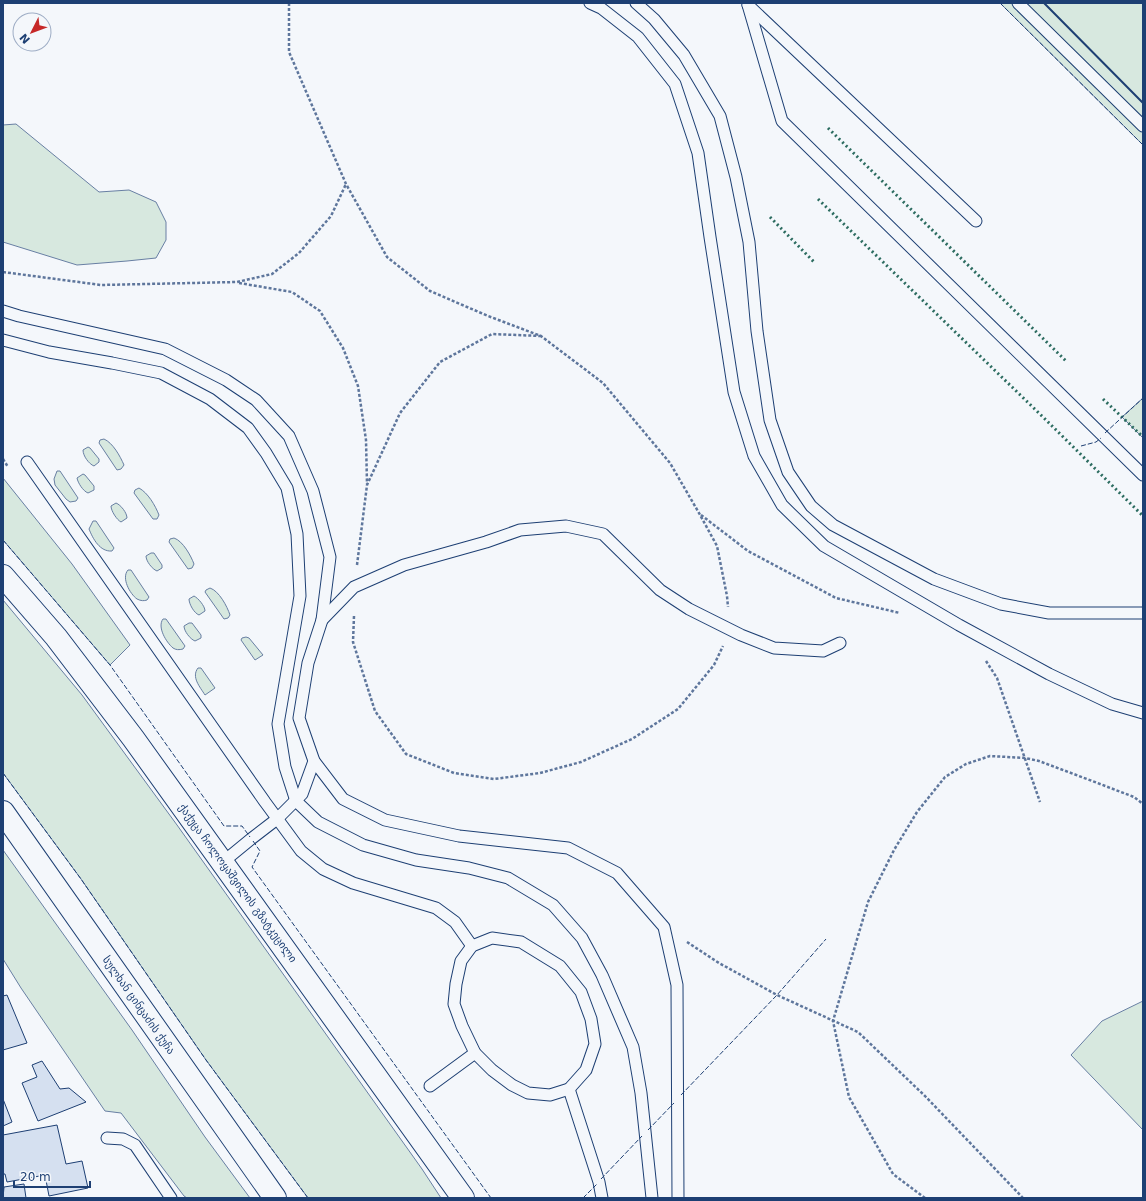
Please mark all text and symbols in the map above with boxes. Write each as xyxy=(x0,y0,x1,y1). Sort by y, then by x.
north arrow xyxy=(12,12,52,52)
text: N xyxy=(17,31,33,46)
street label: ქაქუცა ჩოლოყაშვილის გზატკეცილი xyxy=(176,801,300,965)
street label: სულხან ცინცაძის ქუჩა xyxy=(100,954,178,1057)
scale bar xyxy=(14,1163,90,1189)
text: 20 m xyxy=(20,1170,51,1184)

